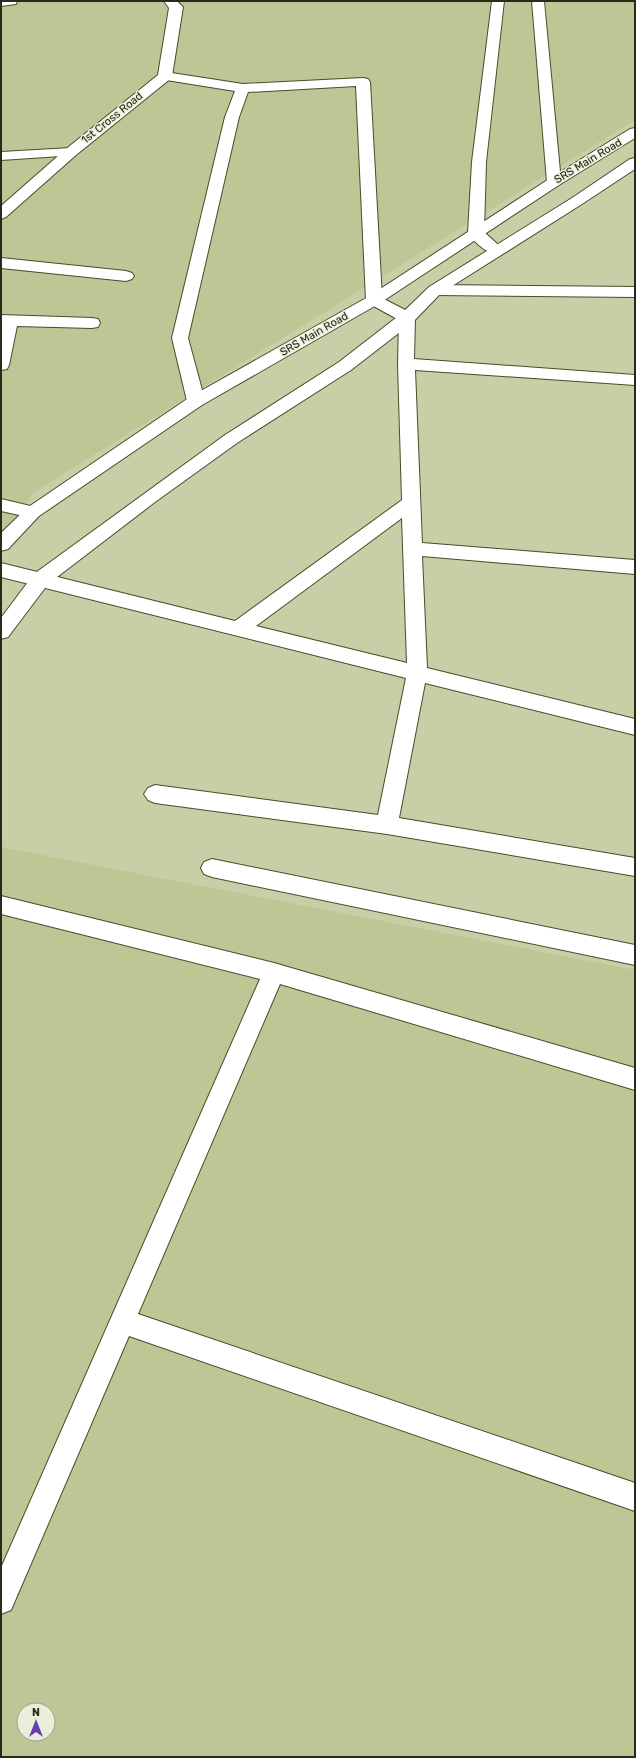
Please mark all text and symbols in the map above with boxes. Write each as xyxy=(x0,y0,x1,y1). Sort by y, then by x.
street label: 1st Cross Road xyxy=(79,89,145,147)
street label: SRS Main Road xyxy=(552,136,624,186)
street label: SRS Main Road xyxy=(278,309,350,359)
north arrow xyxy=(16,1702,56,1742)
text: N xyxy=(32,1706,40,1719)

